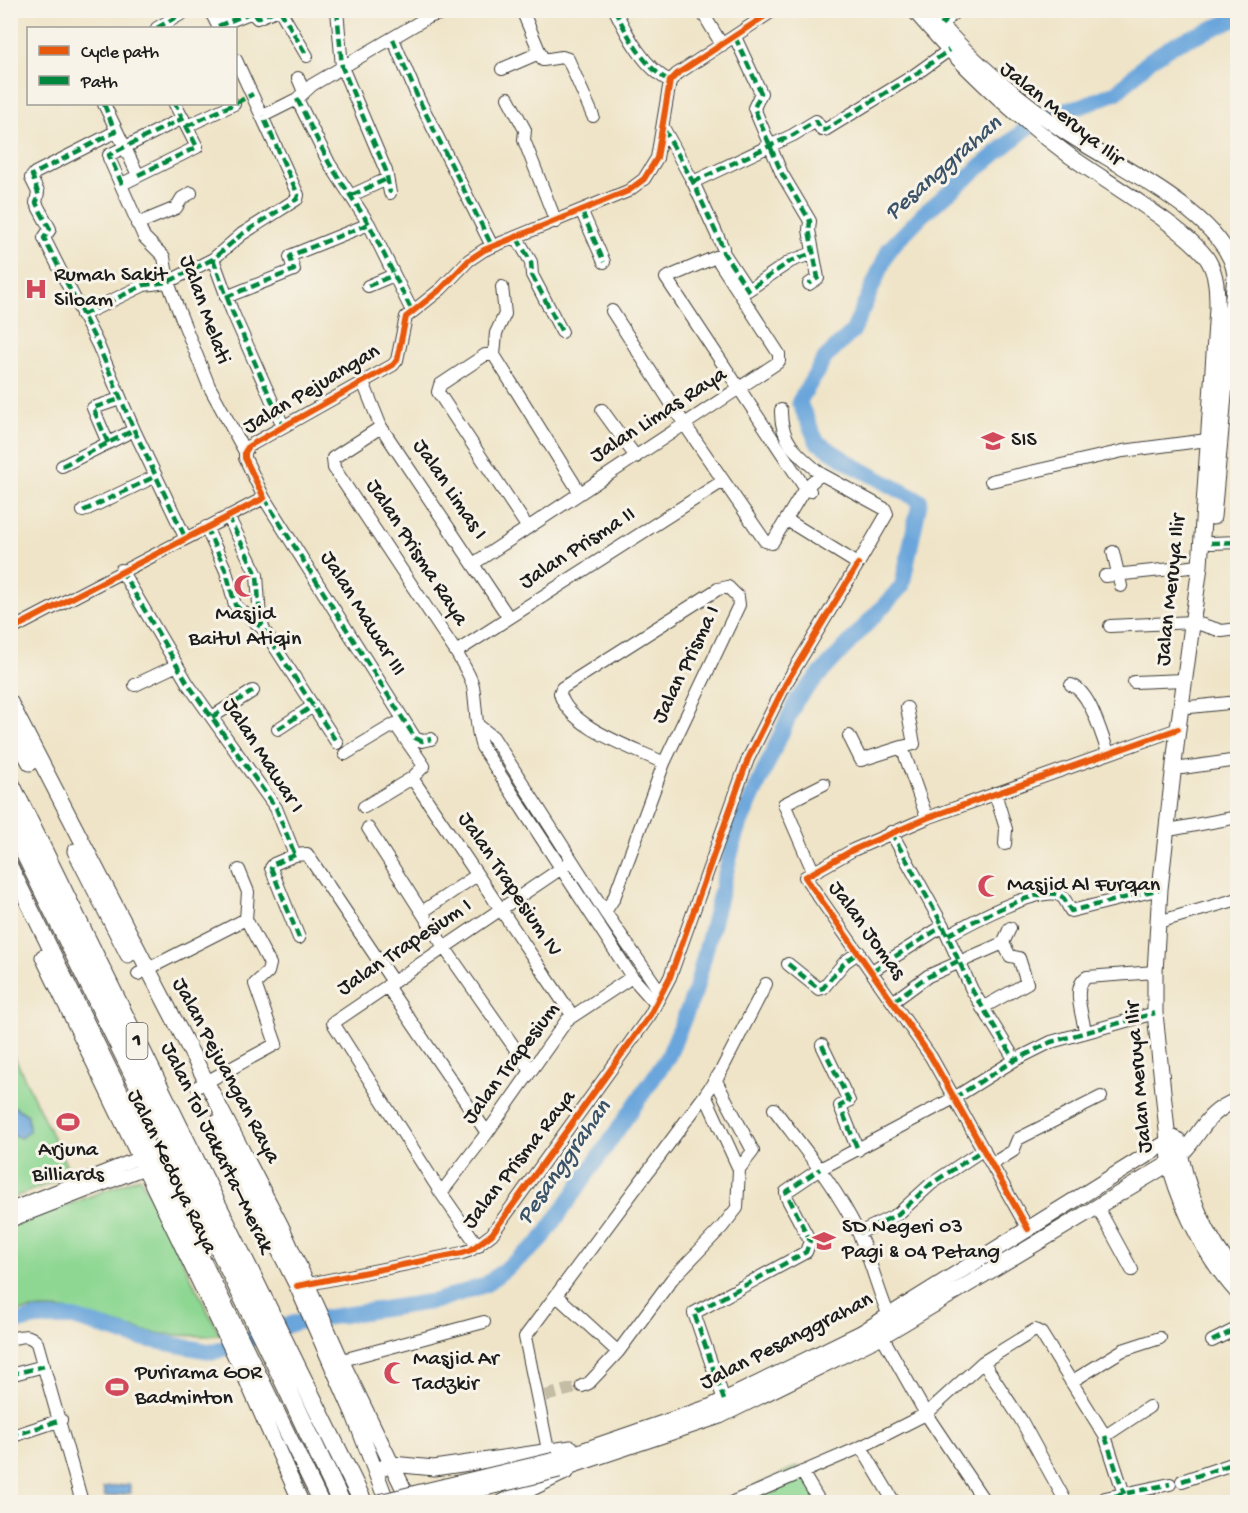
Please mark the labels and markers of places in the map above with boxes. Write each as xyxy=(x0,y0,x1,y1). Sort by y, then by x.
place label: Rumah Sakit Siloam xyxy=(54,263,169,314)
hospital icon: Rumah Sakit Siloam xyxy=(23,276,49,302)
school or university icon: SIS xyxy=(980,428,1006,454)
place label: SIS xyxy=(1011,428,1037,454)
mosque icon: Masjid Baitul Atiqin xyxy=(232,573,258,599)
place label: Masjid Baitul Atiqin xyxy=(188,602,302,653)
mosque icon: Masjid Al Furqan xyxy=(976,873,1002,899)
place label: Masjid Al Furqan xyxy=(1007,873,1161,899)
sports icon: Arjuna Billiards xyxy=(55,1109,81,1135)
place label: Arjuna Billiards xyxy=(31,1138,105,1189)
place label: SD Negeri 03 Pagi & 04 Petang xyxy=(841,1215,1000,1266)
school or university icon: SD Negeri 03 Pagi & 04 Petang xyxy=(811,1228,837,1254)
place label: Masjid Ar Tadzkir xyxy=(411,1347,501,1398)
mosque icon: Masjid Ar Tadzkir xyxy=(382,1360,408,1386)
place label: Purirama GOR Badminton xyxy=(134,1361,263,1412)
sports icon: Purirama GOR Badminton xyxy=(104,1374,130,1400)

